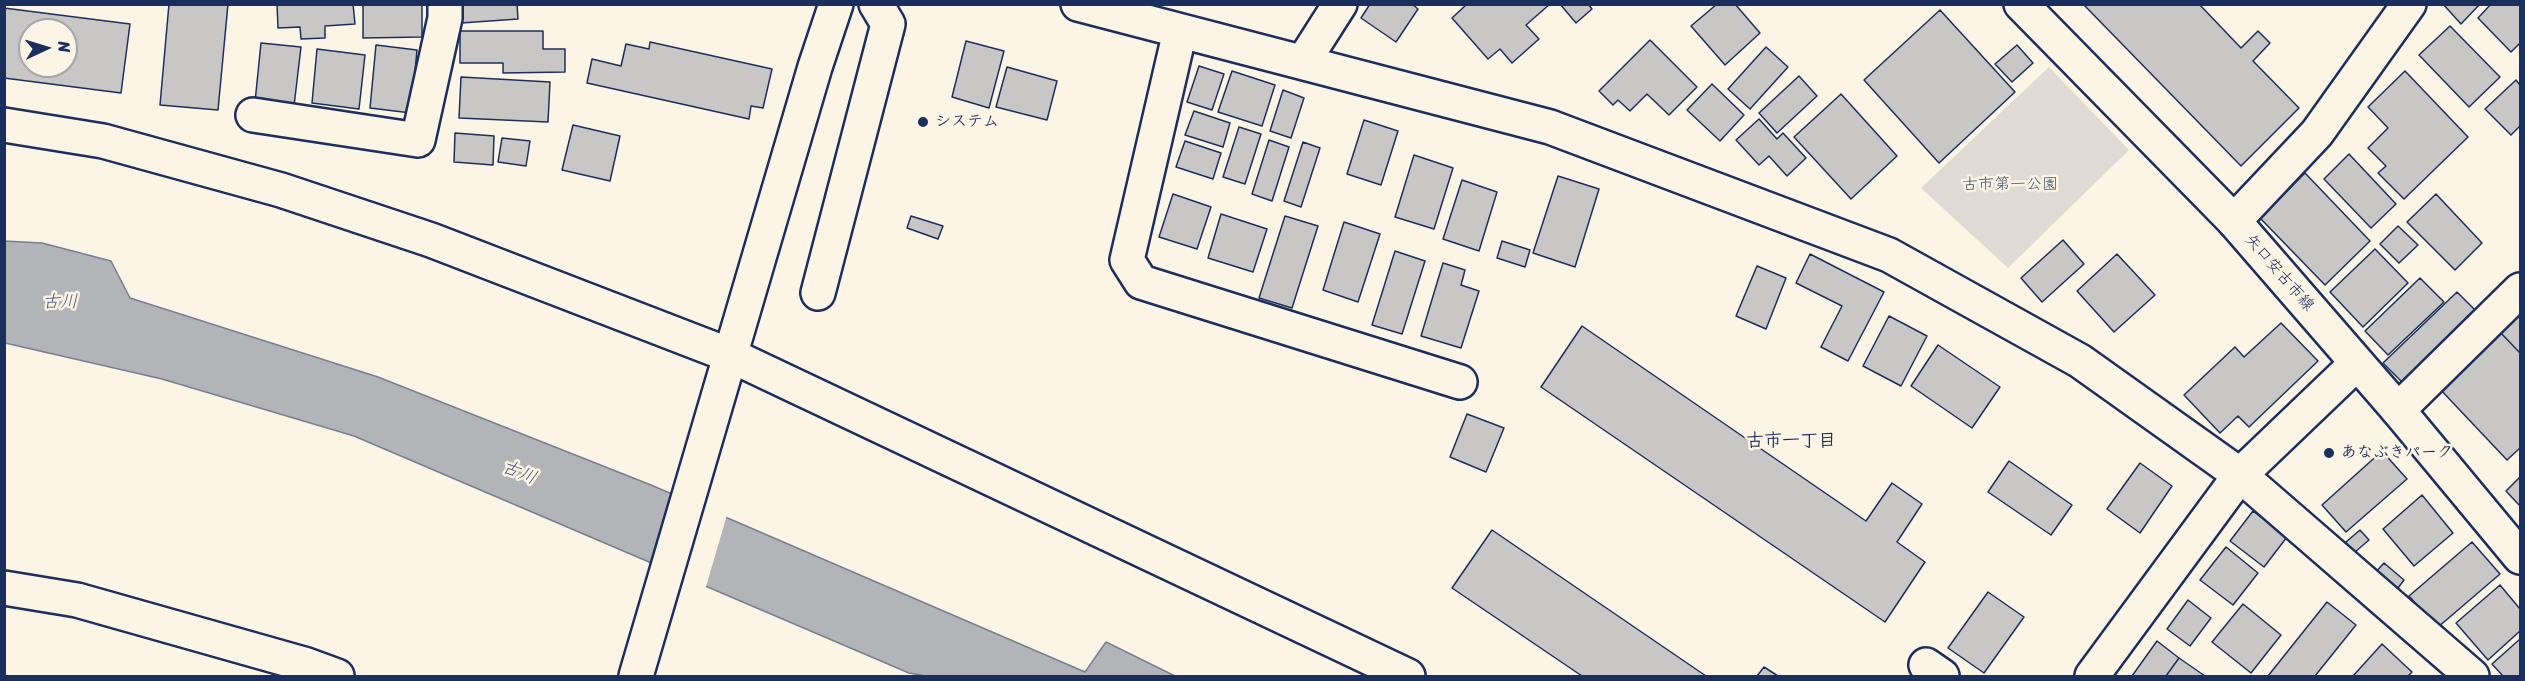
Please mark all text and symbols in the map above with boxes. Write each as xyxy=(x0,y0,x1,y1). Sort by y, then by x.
north arrow xyxy=(18,18,78,78)
text: N xyxy=(50,40,79,53)
place label: システム xyxy=(935,112,999,132)
marker: システム xyxy=(916,115,930,129)
park label: 古市第一公園 xyxy=(1962,175,2058,195)
street label: 矢口安古市線 xyxy=(2240,230,2318,316)
water label: 古川 xyxy=(42,291,78,313)
district label: 古市一丁目 xyxy=(1746,430,1836,452)
place label: あなぶきパーク xyxy=(2341,443,2453,463)
marker: あなぶきパーク xyxy=(2322,446,2336,460)
water label: 古川 xyxy=(498,456,540,490)

